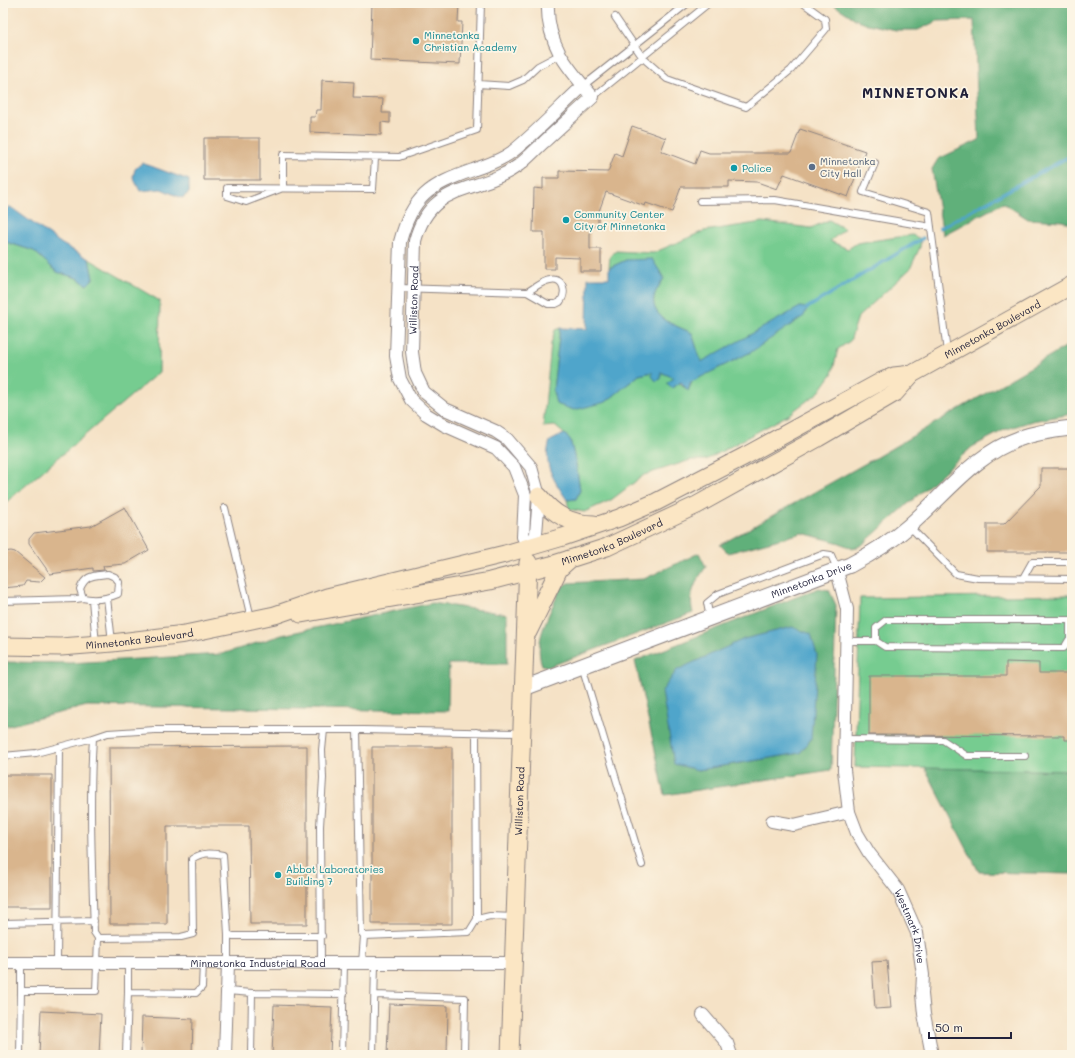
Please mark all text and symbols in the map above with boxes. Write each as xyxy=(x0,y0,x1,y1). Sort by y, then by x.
place label: Minnetonka Christian Academy xyxy=(424,28,517,54)
marker: Minnetonka Christian Academy xyxy=(411,36,421,46)
district label: MINNETONKA xyxy=(862,83,970,102)
place label: Minnetonka City Hall xyxy=(820,154,876,180)
place label: Police xyxy=(742,161,772,175)
marker: Minnetonka City Hall xyxy=(807,162,817,172)
marker: Police xyxy=(729,163,739,173)
place label: Community Center City of Minnetonka xyxy=(574,207,666,233)
marker: Community Center City of Minnetonka xyxy=(561,215,571,225)
street label: Williston Road xyxy=(405,266,421,335)
street label: Minnetonka Boulevard xyxy=(942,297,1043,362)
street label: Minnetonka Boulevard xyxy=(559,515,665,568)
street label: Minnetonka Drive xyxy=(769,558,854,601)
street label: Minnetonka Boulevard xyxy=(85,625,195,652)
street label: Williston Road xyxy=(511,767,528,836)
place label: Abbot Laboratories Building 7 xyxy=(286,862,384,888)
marker: Abbot Laboratories Building 7 xyxy=(273,870,283,880)
street label: Westmark Drive xyxy=(891,887,928,964)
street label: Minnetonka Industrial Road xyxy=(190,956,326,970)
scale bar xyxy=(929,1014,1011,1040)
text: 50 m xyxy=(935,1019,963,1035)

